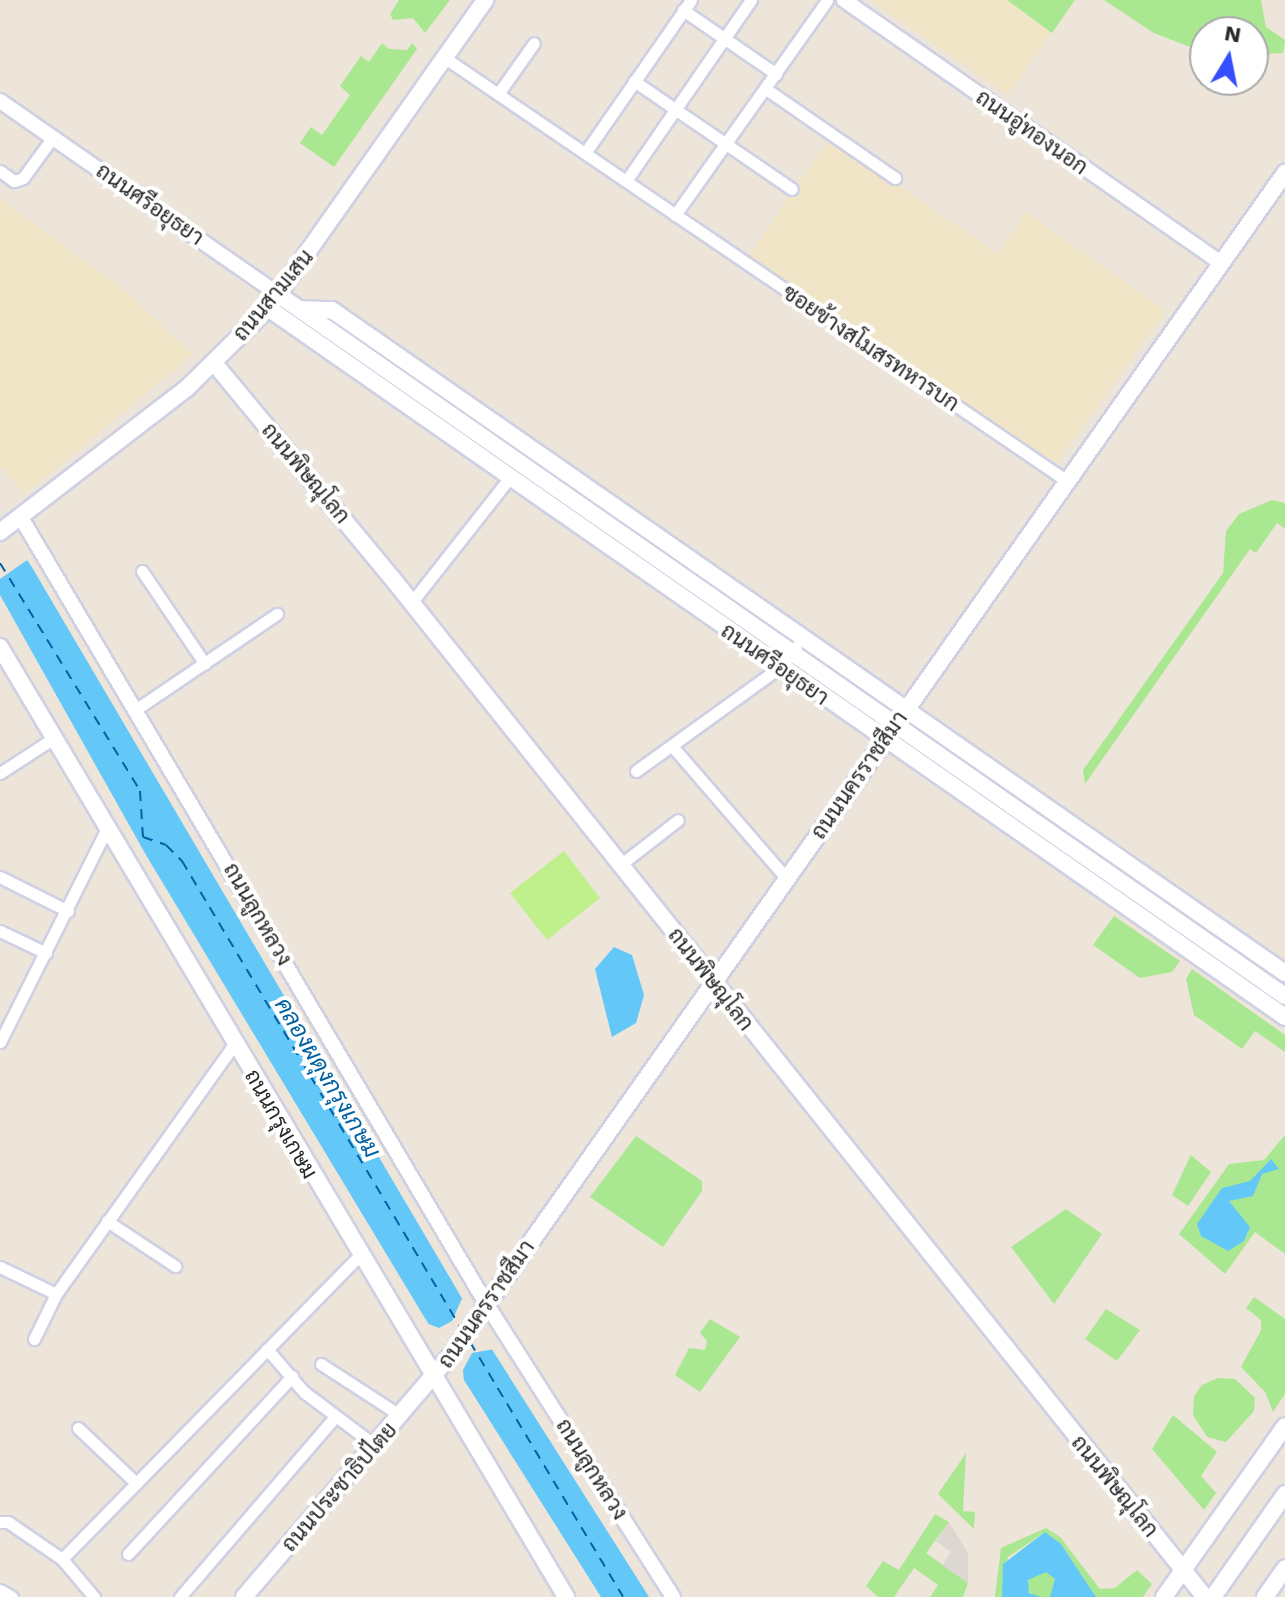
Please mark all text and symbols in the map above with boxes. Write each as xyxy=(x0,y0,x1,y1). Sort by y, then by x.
north arrow xyxy=(1189,16,1269,96)
text: N xyxy=(1223,20,1243,48)
street label: ถนนอู่ทองนอก xyxy=(971,84,1093,180)
street label: ถนนศรีอยุธยา xyxy=(91,157,209,251)
street label: ถนนสามเสน xyxy=(227,244,319,346)
street label: ซอยข้างสโมสรทหารบก xyxy=(778,279,964,417)
street label: ถนนพิษณุโลก xyxy=(256,417,356,529)
street label: ถนนศรีอยุธยา xyxy=(716,617,834,711)
street label: ถนนนครราชสีมา xyxy=(805,706,913,844)
street label: ถนนลูกหลวง xyxy=(218,858,298,970)
street label: ถนนพิษณุโลก xyxy=(663,922,759,1036)
water label: คลองผดุงกรุงเกษม xyxy=(268,993,386,1163)
street label: ถนนกรุงเกษม xyxy=(239,1065,323,1183)
street label: ถนนนครราชสีมา xyxy=(432,1235,540,1373)
street label: ถนนลูกหลวง xyxy=(551,1414,633,1524)
street label: ถนนประชาธิปไตย xyxy=(276,1417,402,1557)
street label: ถนนพิษณุโลก xyxy=(1066,1430,1164,1542)

